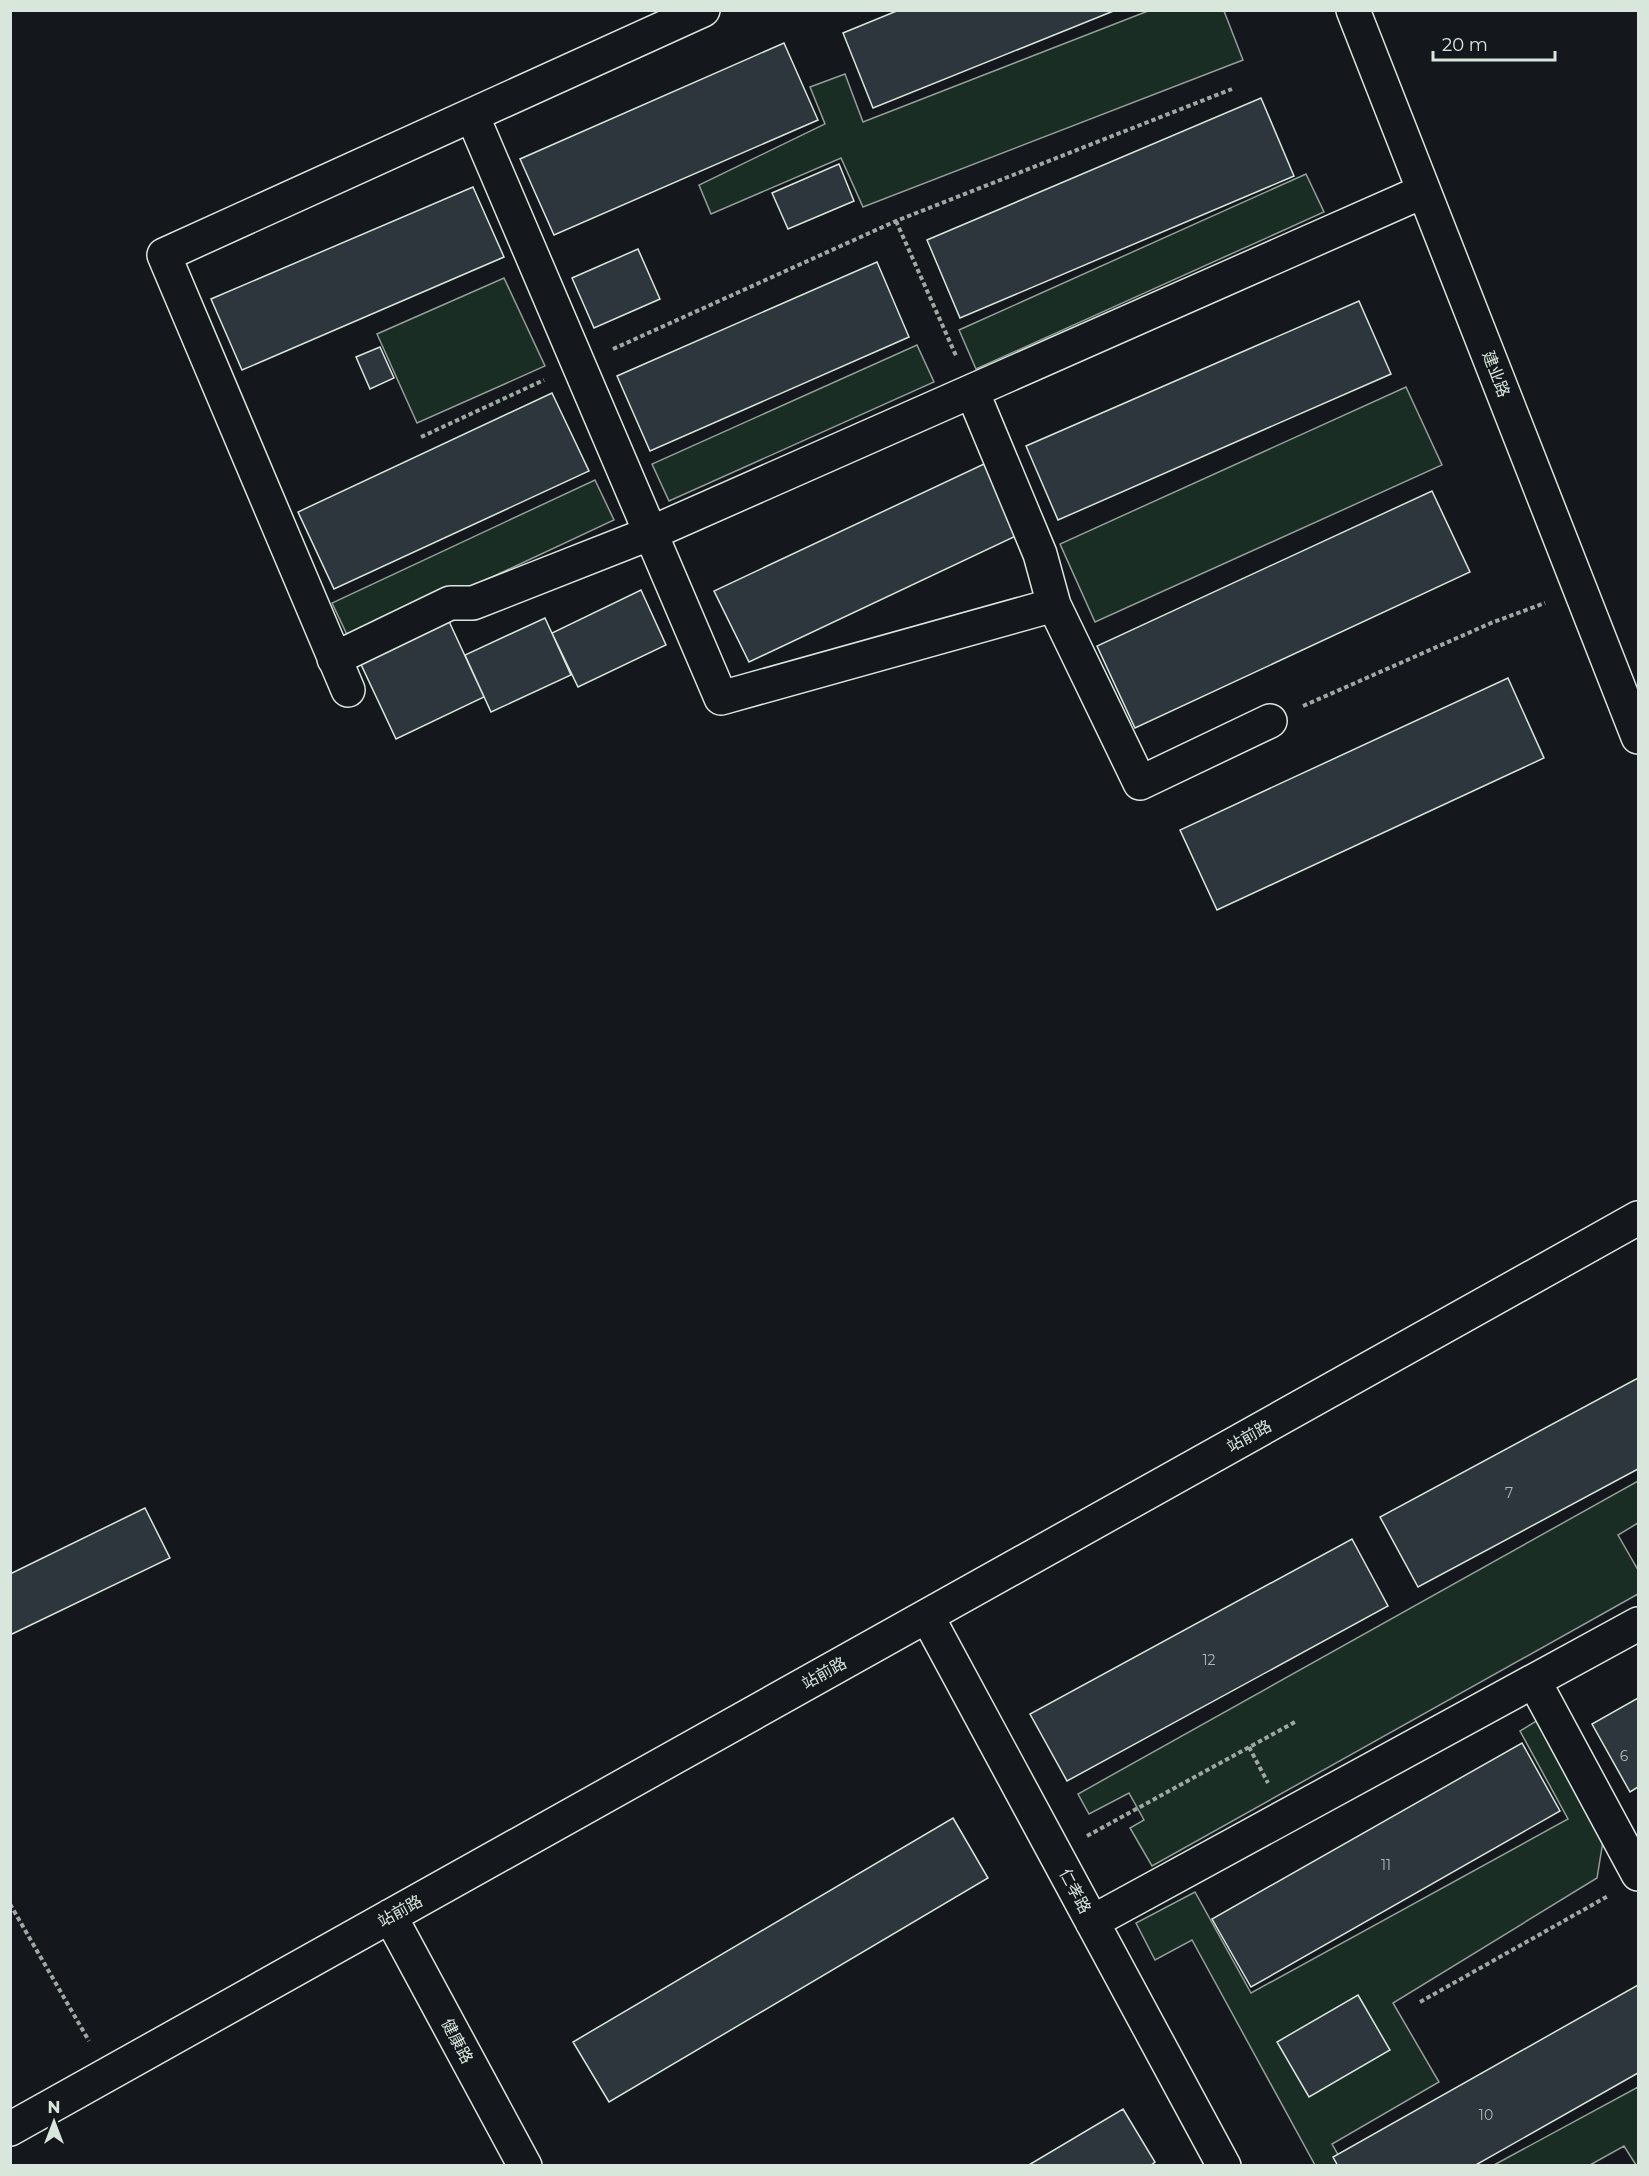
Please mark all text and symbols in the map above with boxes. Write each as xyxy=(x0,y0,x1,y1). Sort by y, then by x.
scale bar xyxy=(1433,24,1554,62)
text: 20 m xyxy=(1442,34,1488,56)
street label: 建业路 xyxy=(1479,348,1513,400)
street label: 站前路 xyxy=(1223,1416,1275,1456)
house number: 7 xyxy=(1505,1484,1513,1502)
house number: 12 xyxy=(1202,1651,1216,1669)
street label: 站前路 xyxy=(798,1653,850,1693)
house number: 6 xyxy=(1620,1747,1629,1765)
house number: 11 xyxy=(1381,1856,1391,1874)
street label: 仁孝路 xyxy=(1055,1865,1095,1917)
street label: 站前路 xyxy=(374,1891,426,1931)
street label: 健康路 xyxy=(437,2015,477,2067)
north arrow xyxy=(24,2092,84,2152)
text: N xyxy=(48,2098,60,2117)
house number: 10 xyxy=(1479,2106,1493,2124)

